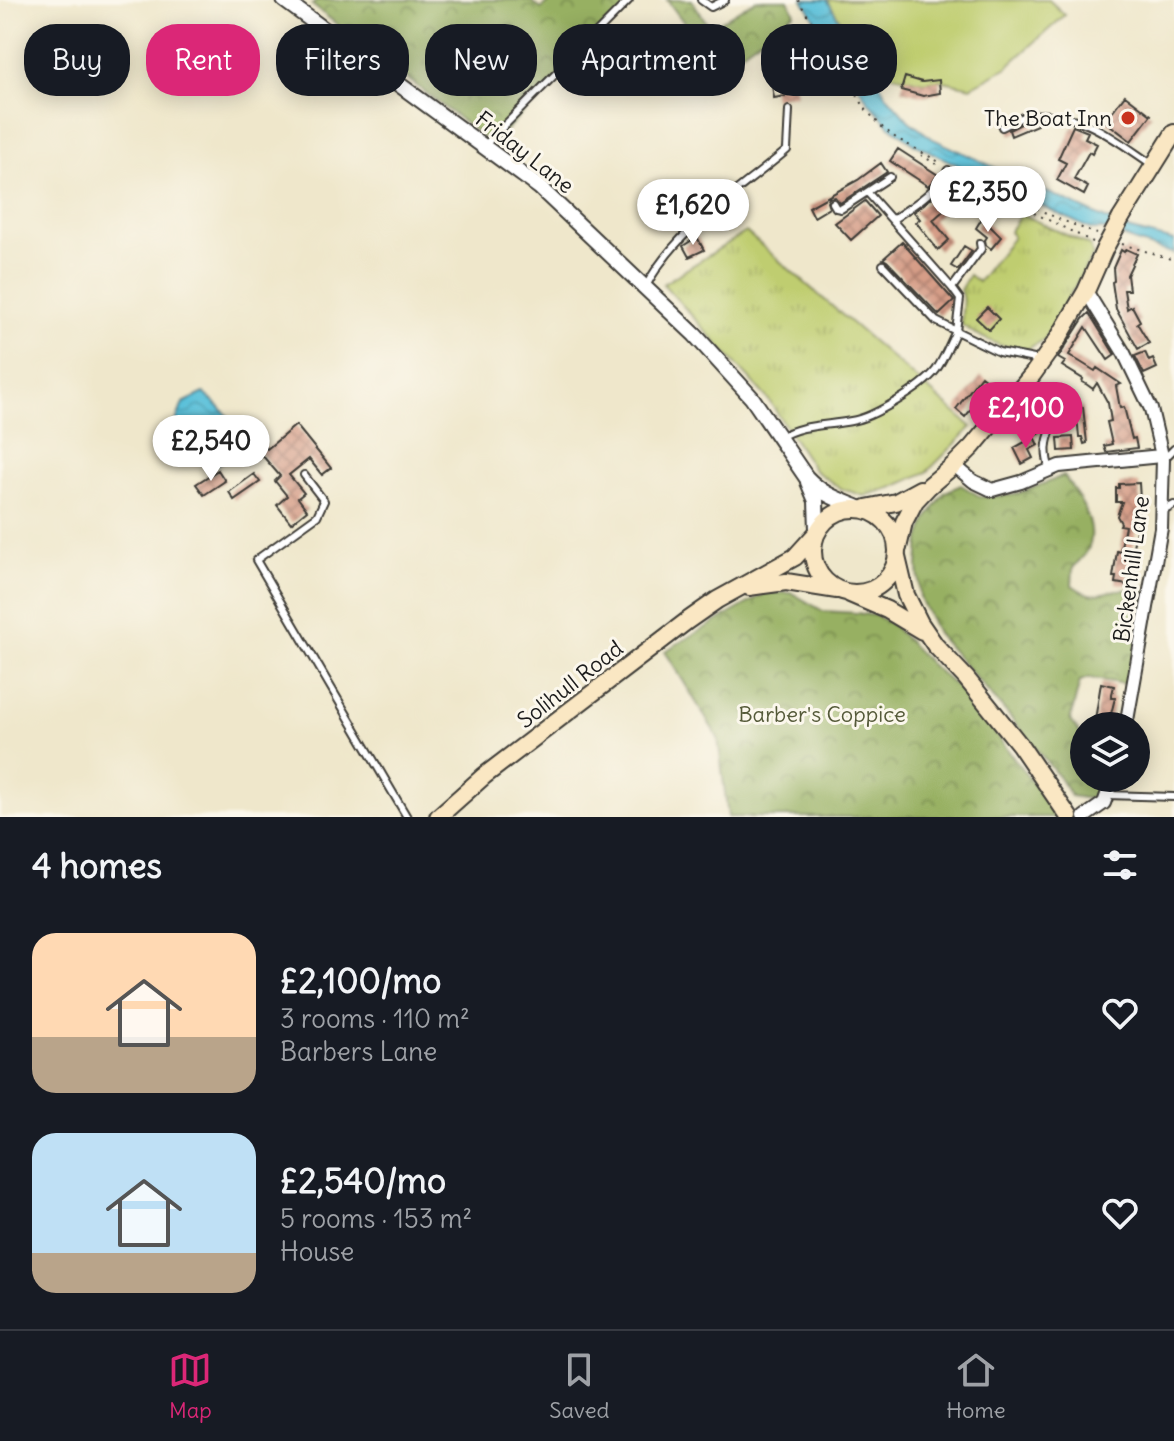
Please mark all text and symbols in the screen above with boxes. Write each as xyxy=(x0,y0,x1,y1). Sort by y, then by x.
chip: Buy xyxy=(24,24,130,96)
chip: Rent xyxy=(146,24,260,96)
chip: Filters xyxy=(276,24,409,96)
chip: New xyxy=(425,24,537,96)
chip: Apartment xyxy=(553,24,745,96)
chip: House xyxy=(761,24,897,96)
place label: The Boat Inn xyxy=(984,104,1112,132)
street label: Friday Lane xyxy=(470,105,580,199)
marker: The Boat Inn xyxy=(1119,109,1137,127)
pin: £2,350 xyxy=(923,166,1053,234)
text: £2,350 xyxy=(948,175,1028,208)
pin: £1,620 xyxy=(628,179,758,247)
text: £1,620 xyxy=(655,188,731,221)
pin: £2,100 xyxy=(961,382,1091,450)
text: £2,100 xyxy=(987,391,1065,424)
pin: £2,540 xyxy=(146,415,276,483)
text: £2,540 xyxy=(171,424,251,457)
street label: Bickenhill Lane xyxy=(1107,494,1155,644)
street label: Solihull Road xyxy=(512,634,629,734)
park label: Barber's Coppice xyxy=(738,700,906,728)
map controls xyxy=(1070,712,1150,792)
button: layers xyxy=(1070,712,1150,792)
icon: filters xyxy=(1098,843,1142,887)
text: 4 homes xyxy=(32,844,162,887)
text: £2,100/mo xyxy=(280,959,441,1002)
icon: home xyxy=(96,965,192,1061)
icon: heart xyxy=(1098,991,1142,1035)
text: 3 rooms · 110 m² xyxy=(280,1002,470,1035)
text: Barbers Lane xyxy=(280,1035,437,1068)
text: £2,540/mo xyxy=(280,1159,446,1202)
icon: home xyxy=(96,1165,192,1261)
icon: heart xyxy=(1098,1191,1142,1235)
text: 5 rooms · 153 m² xyxy=(280,1202,472,1235)
text: House xyxy=(280,1235,354,1268)
tab: Map xyxy=(168,1348,212,1424)
tab: Saved xyxy=(549,1348,609,1424)
tab: Home xyxy=(946,1348,1006,1424)

